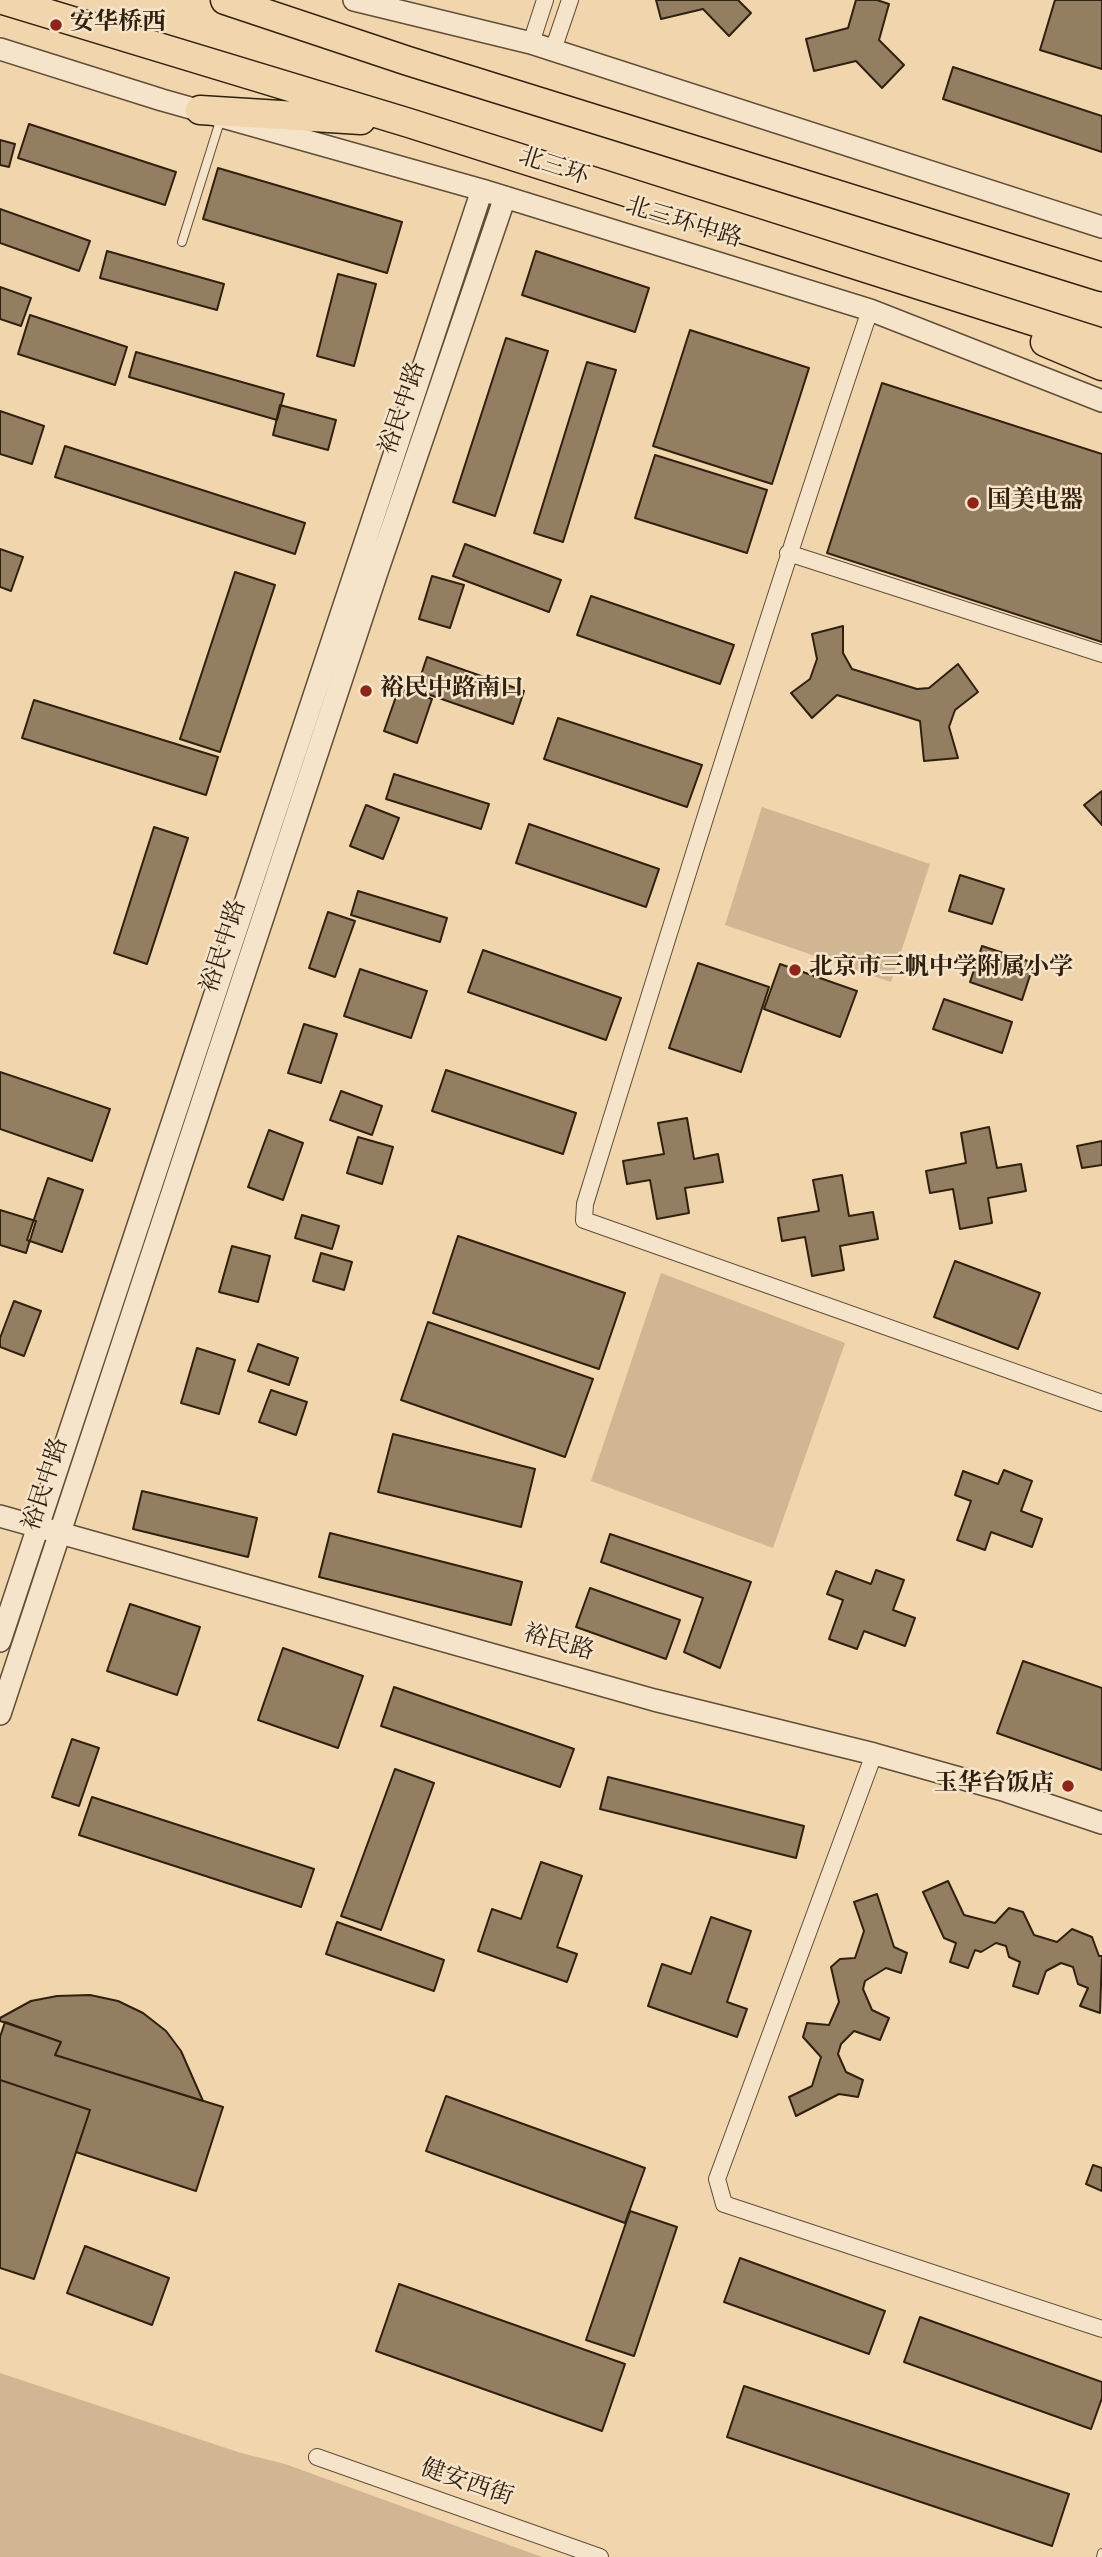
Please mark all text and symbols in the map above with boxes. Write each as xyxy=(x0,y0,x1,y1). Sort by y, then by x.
place label: 安华桥西 xyxy=(70,11,166,39)
marker: 安华桥西 xyxy=(48,17,64,33)
street label: 北三环 xyxy=(514,144,592,194)
street label: 北三环中路 xyxy=(621,194,745,256)
street label: 裕民中路 xyxy=(376,359,434,459)
place label: 国美电器 xyxy=(987,489,1083,517)
marker: 国美电器 xyxy=(965,495,981,511)
place label: 裕民中路南口 xyxy=(380,677,524,705)
marker: 裕民中路南口 xyxy=(358,683,374,699)
street label: 裕民中路 xyxy=(197,897,255,997)
place label: 北京市三帆中学附属小学 xyxy=(809,956,1073,984)
marker: 北京市三帆中学附属小学 xyxy=(787,962,803,978)
street label: 裕民中路 xyxy=(19,1435,77,1535)
street label: 裕民路 xyxy=(519,1621,597,1669)
place label: 玉华台饭店 xyxy=(934,1772,1054,1800)
marker: 玉华台饭店 xyxy=(1060,1778,1076,1794)
street label: 健安西街 xyxy=(416,2456,516,2514)

